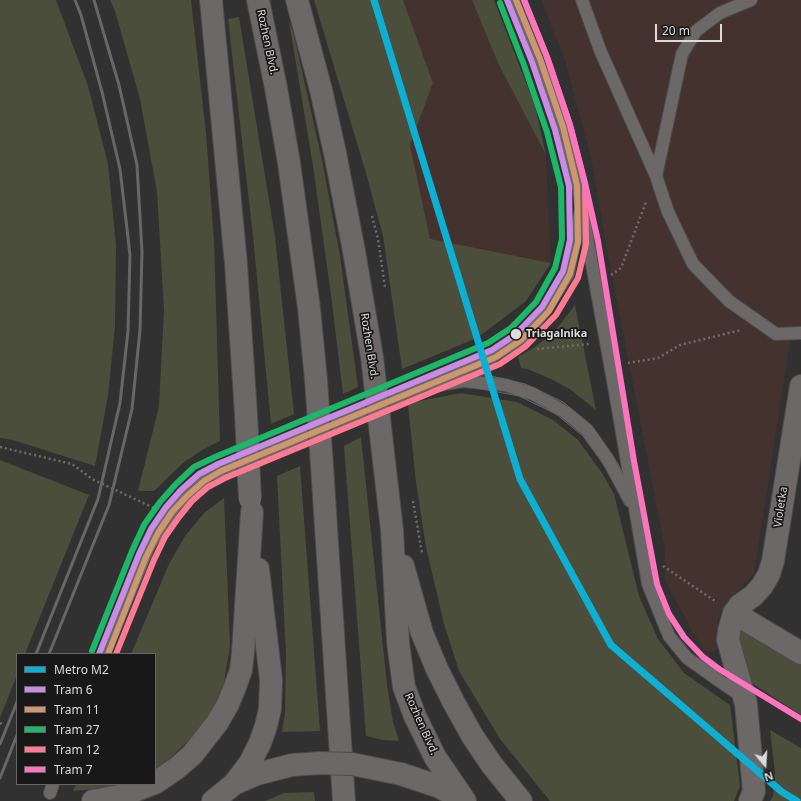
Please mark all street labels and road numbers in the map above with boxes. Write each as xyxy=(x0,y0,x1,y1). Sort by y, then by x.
street label: Rozhen Blvd. xyxy=(254,8,280,76)
street label: Rozhen Blvd. xyxy=(357,312,381,380)
street label: Violetka xyxy=(771,486,791,528)
street label: Rozhen Blvd. xyxy=(401,691,441,757)

